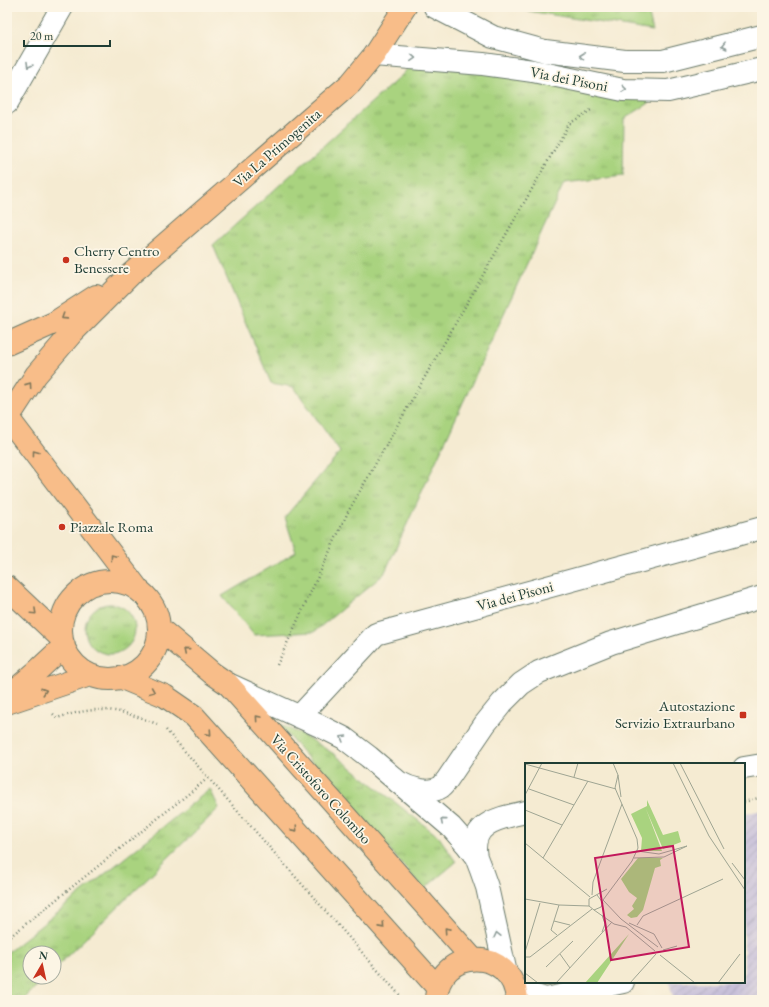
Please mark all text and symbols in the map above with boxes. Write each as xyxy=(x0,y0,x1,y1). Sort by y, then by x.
scale bar xyxy=(24,22,110,48)
text: 20 m xyxy=(30,28,54,44)
one-way arrow xyxy=(721,41,728,50)
one-way arrow xyxy=(579,52,585,61)
one-way arrow xyxy=(410,53,416,62)
one-way arrow xyxy=(26,61,33,68)
street label: Via dei Pisoni xyxy=(529,62,610,95)
one-way arrow xyxy=(621,84,627,93)
street label: Via La Primogenita xyxy=(229,104,325,191)
place label: Cherry Centro Benessere xyxy=(74,241,159,277)
marker: Cherry Centro Benessere xyxy=(61,255,71,265)
one-way arrow xyxy=(61,312,68,320)
one-way arrow xyxy=(24,383,31,390)
one-way arrow xyxy=(32,451,39,458)
place label: Piazzale Roma xyxy=(70,517,153,536)
marker: Piazzale Roma xyxy=(57,522,67,532)
one-way arrow xyxy=(111,554,118,561)
street label: Via dei Pisoni xyxy=(475,576,555,615)
one-way arrow xyxy=(29,607,37,615)
one-way arrow xyxy=(183,649,191,656)
one-way arrow xyxy=(148,686,155,694)
one-way arrow xyxy=(40,687,47,696)
place label: Autostazione Servizio Extraurbano xyxy=(615,696,735,732)
marker: Autostazione Servizio Extraurbano xyxy=(738,710,748,720)
one-way arrow xyxy=(256,715,263,723)
one-way arrow xyxy=(204,728,211,735)
street label: Via Cristoforo Colombo xyxy=(267,730,376,848)
one-way arrow xyxy=(340,735,347,743)
inset map xyxy=(525,763,745,983)
one-way arrow xyxy=(440,818,448,825)
one-way arrow xyxy=(291,825,298,832)
one-way arrow xyxy=(378,921,385,929)
one-way arrow xyxy=(444,927,452,935)
one-way arrow xyxy=(494,931,502,938)
north arrow xyxy=(22,945,62,985)
text: N xyxy=(38,948,49,963)

